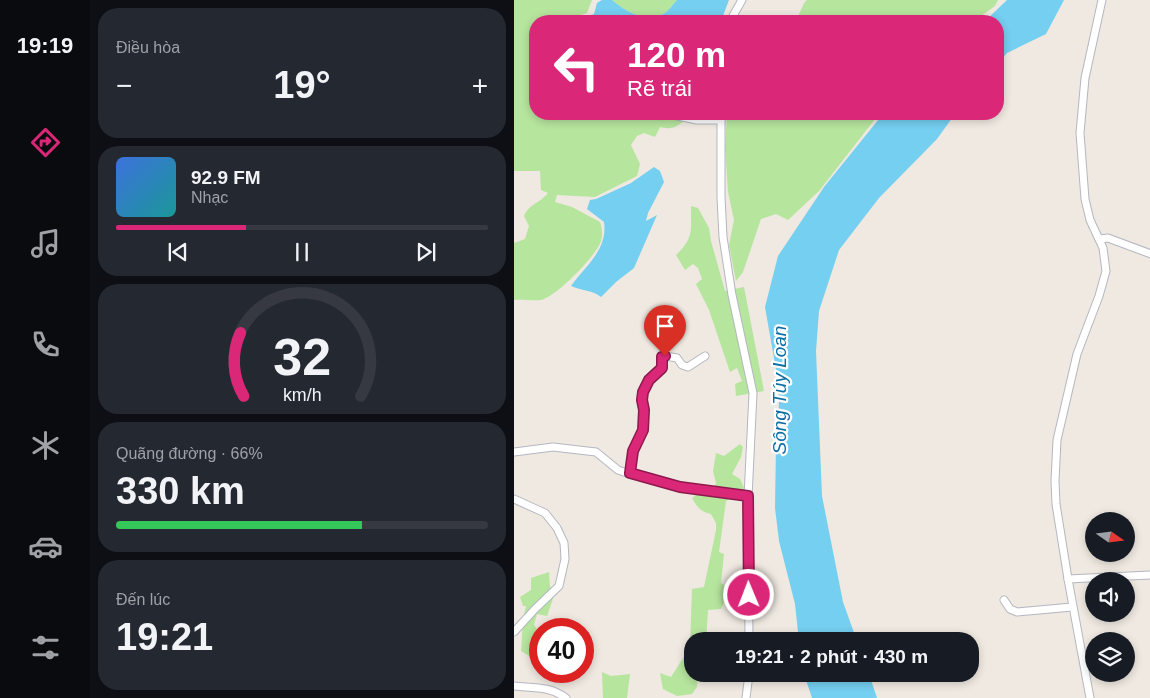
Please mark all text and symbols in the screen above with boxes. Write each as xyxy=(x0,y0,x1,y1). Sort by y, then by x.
text: 19:19 xyxy=(17,33,73,58)
icon: left xyxy=(544,35,609,100)
text: 120 m xyxy=(627,35,726,74)
text: Điều hòa xyxy=(116,39,180,56)
text: 19° xyxy=(273,64,331,106)
text: − xyxy=(116,70,132,101)
text: + xyxy=(472,70,488,101)
text: Rẽ trái xyxy=(627,76,692,101)
icon: directions xyxy=(28,125,63,160)
text: 92.9 FM xyxy=(191,167,261,188)
text: Nhạc xyxy=(191,189,228,206)
icon: music xyxy=(28,226,63,261)
icon: previous xyxy=(164,238,192,266)
icon: pause xyxy=(288,238,316,266)
icon: next xyxy=(412,238,440,266)
pin xyxy=(644,305,686,356)
icon: arrive xyxy=(651,312,679,340)
water label: Sông Túy Loan xyxy=(769,326,790,454)
icon: phone xyxy=(28,327,63,362)
text: 32 xyxy=(273,328,331,386)
text: km/h xyxy=(283,385,321,405)
icon: climate xyxy=(28,428,63,463)
text: Quãng đường · 66% xyxy=(116,445,263,462)
text: 330 km xyxy=(116,470,245,512)
north arrow xyxy=(1085,512,1135,562)
map controls xyxy=(1085,512,1135,682)
icon: car xyxy=(28,529,63,564)
position arrow xyxy=(722,568,774,620)
button: sound xyxy=(1085,572,1135,622)
text: Đến lúc xyxy=(116,591,170,608)
text: 19:21 xyxy=(116,616,213,658)
speed limit sign: 40 xyxy=(529,618,594,683)
icon: filters xyxy=(28,630,63,665)
button: layers xyxy=(1085,632,1135,682)
text: 19:21 · 2 phút · 430 m xyxy=(735,646,928,667)

